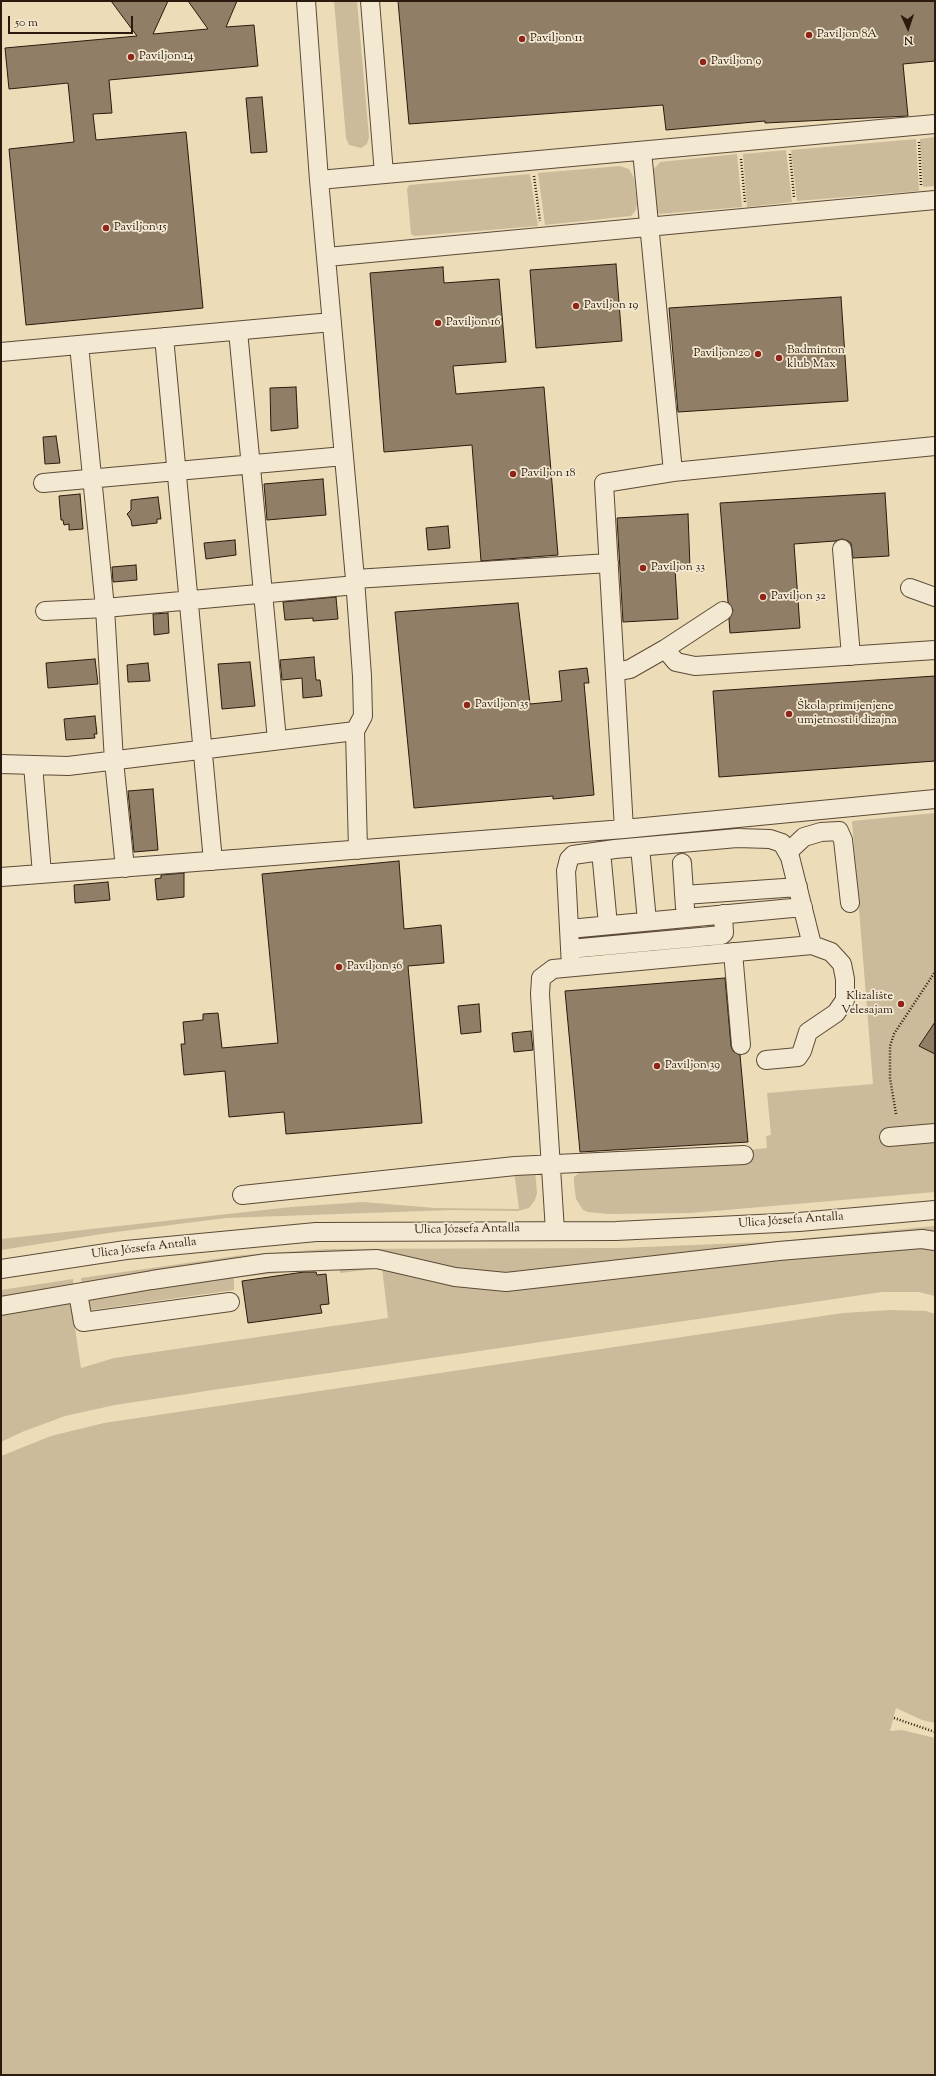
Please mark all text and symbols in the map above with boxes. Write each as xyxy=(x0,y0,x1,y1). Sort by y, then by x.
scale bar xyxy=(10,8,135,34)
north arrow xyxy=(888,8,928,48)
text: 50 m xyxy=(15,14,38,32)
place label: Paviljon 8A xyxy=(817,28,877,42)
marker: Paviljon 8A xyxy=(804,30,814,40)
place label: Paviljon 11 xyxy=(530,32,583,46)
text: N xyxy=(904,32,913,48)
marker: Paviljon 11 xyxy=(517,34,527,44)
place label: Paviljon 14 xyxy=(139,50,194,64)
marker: Paviljon 14 xyxy=(126,52,136,62)
place label: Paviljon 9 xyxy=(711,55,761,69)
marker: Paviljon 9 xyxy=(698,57,708,67)
place label: Paviljon 15 xyxy=(114,221,167,235)
marker: Paviljon 15 xyxy=(101,223,111,233)
place label: Paviljon 19 xyxy=(584,299,638,313)
marker: Paviljon 19 xyxy=(571,301,581,311)
place label: Paviljon 16 xyxy=(446,316,501,330)
marker: Paviljon 16 xyxy=(433,318,443,328)
place label: Badminton klub Max xyxy=(787,344,845,372)
place label: Paviljon 20 xyxy=(694,347,750,361)
marker: Paviljon 20 xyxy=(753,349,763,359)
marker: Badminton klub Max xyxy=(774,353,784,363)
place label: Paviljon 18 xyxy=(521,467,576,481)
marker: Paviljon 18 xyxy=(508,469,518,479)
place label: Paviljon 33 xyxy=(651,561,705,575)
marker: Paviljon 33 xyxy=(638,563,648,573)
place label: Paviljon 32 xyxy=(771,590,826,604)
marker: Paviljon 32 xyxy=(758,592,768,602)
place label: Paviljon 35 xyxy=(475,698,528,712)
marker: Paviljon 35 xyxy=(462,700,472,710)
place label: Škola primijenjene umjetnosti i dizajna xyxy=(797,700,897,728)
marker: Škola primijenjene umjetnosti i dizajna xyxy=(784,709,794,719)
place label: Paviljon 36 xyxy=(347,960,402,974)
marker: Paviljon 36 xyxy=(334,962,344,972)
place label: Klizalište Velesajam xyxy=(841,990,893,1018)
marker: Klizalište Velesajam xyxy=(896,999,906,1009)
place label: Paviljon 39 xyxy=(665,1059,720,1073)
marker: Paviljon 39 xyxy=(652,1061,662,1071)
street label: Ulica Józsefa Antalla xyxy=(738,1210,844,1232)
street label: Ulica Józsefa Antalla xyxy=(414,1222,520,1238)
street label: Ulica Józsefa Antalla xyxy=(91,1235,197,1263)

